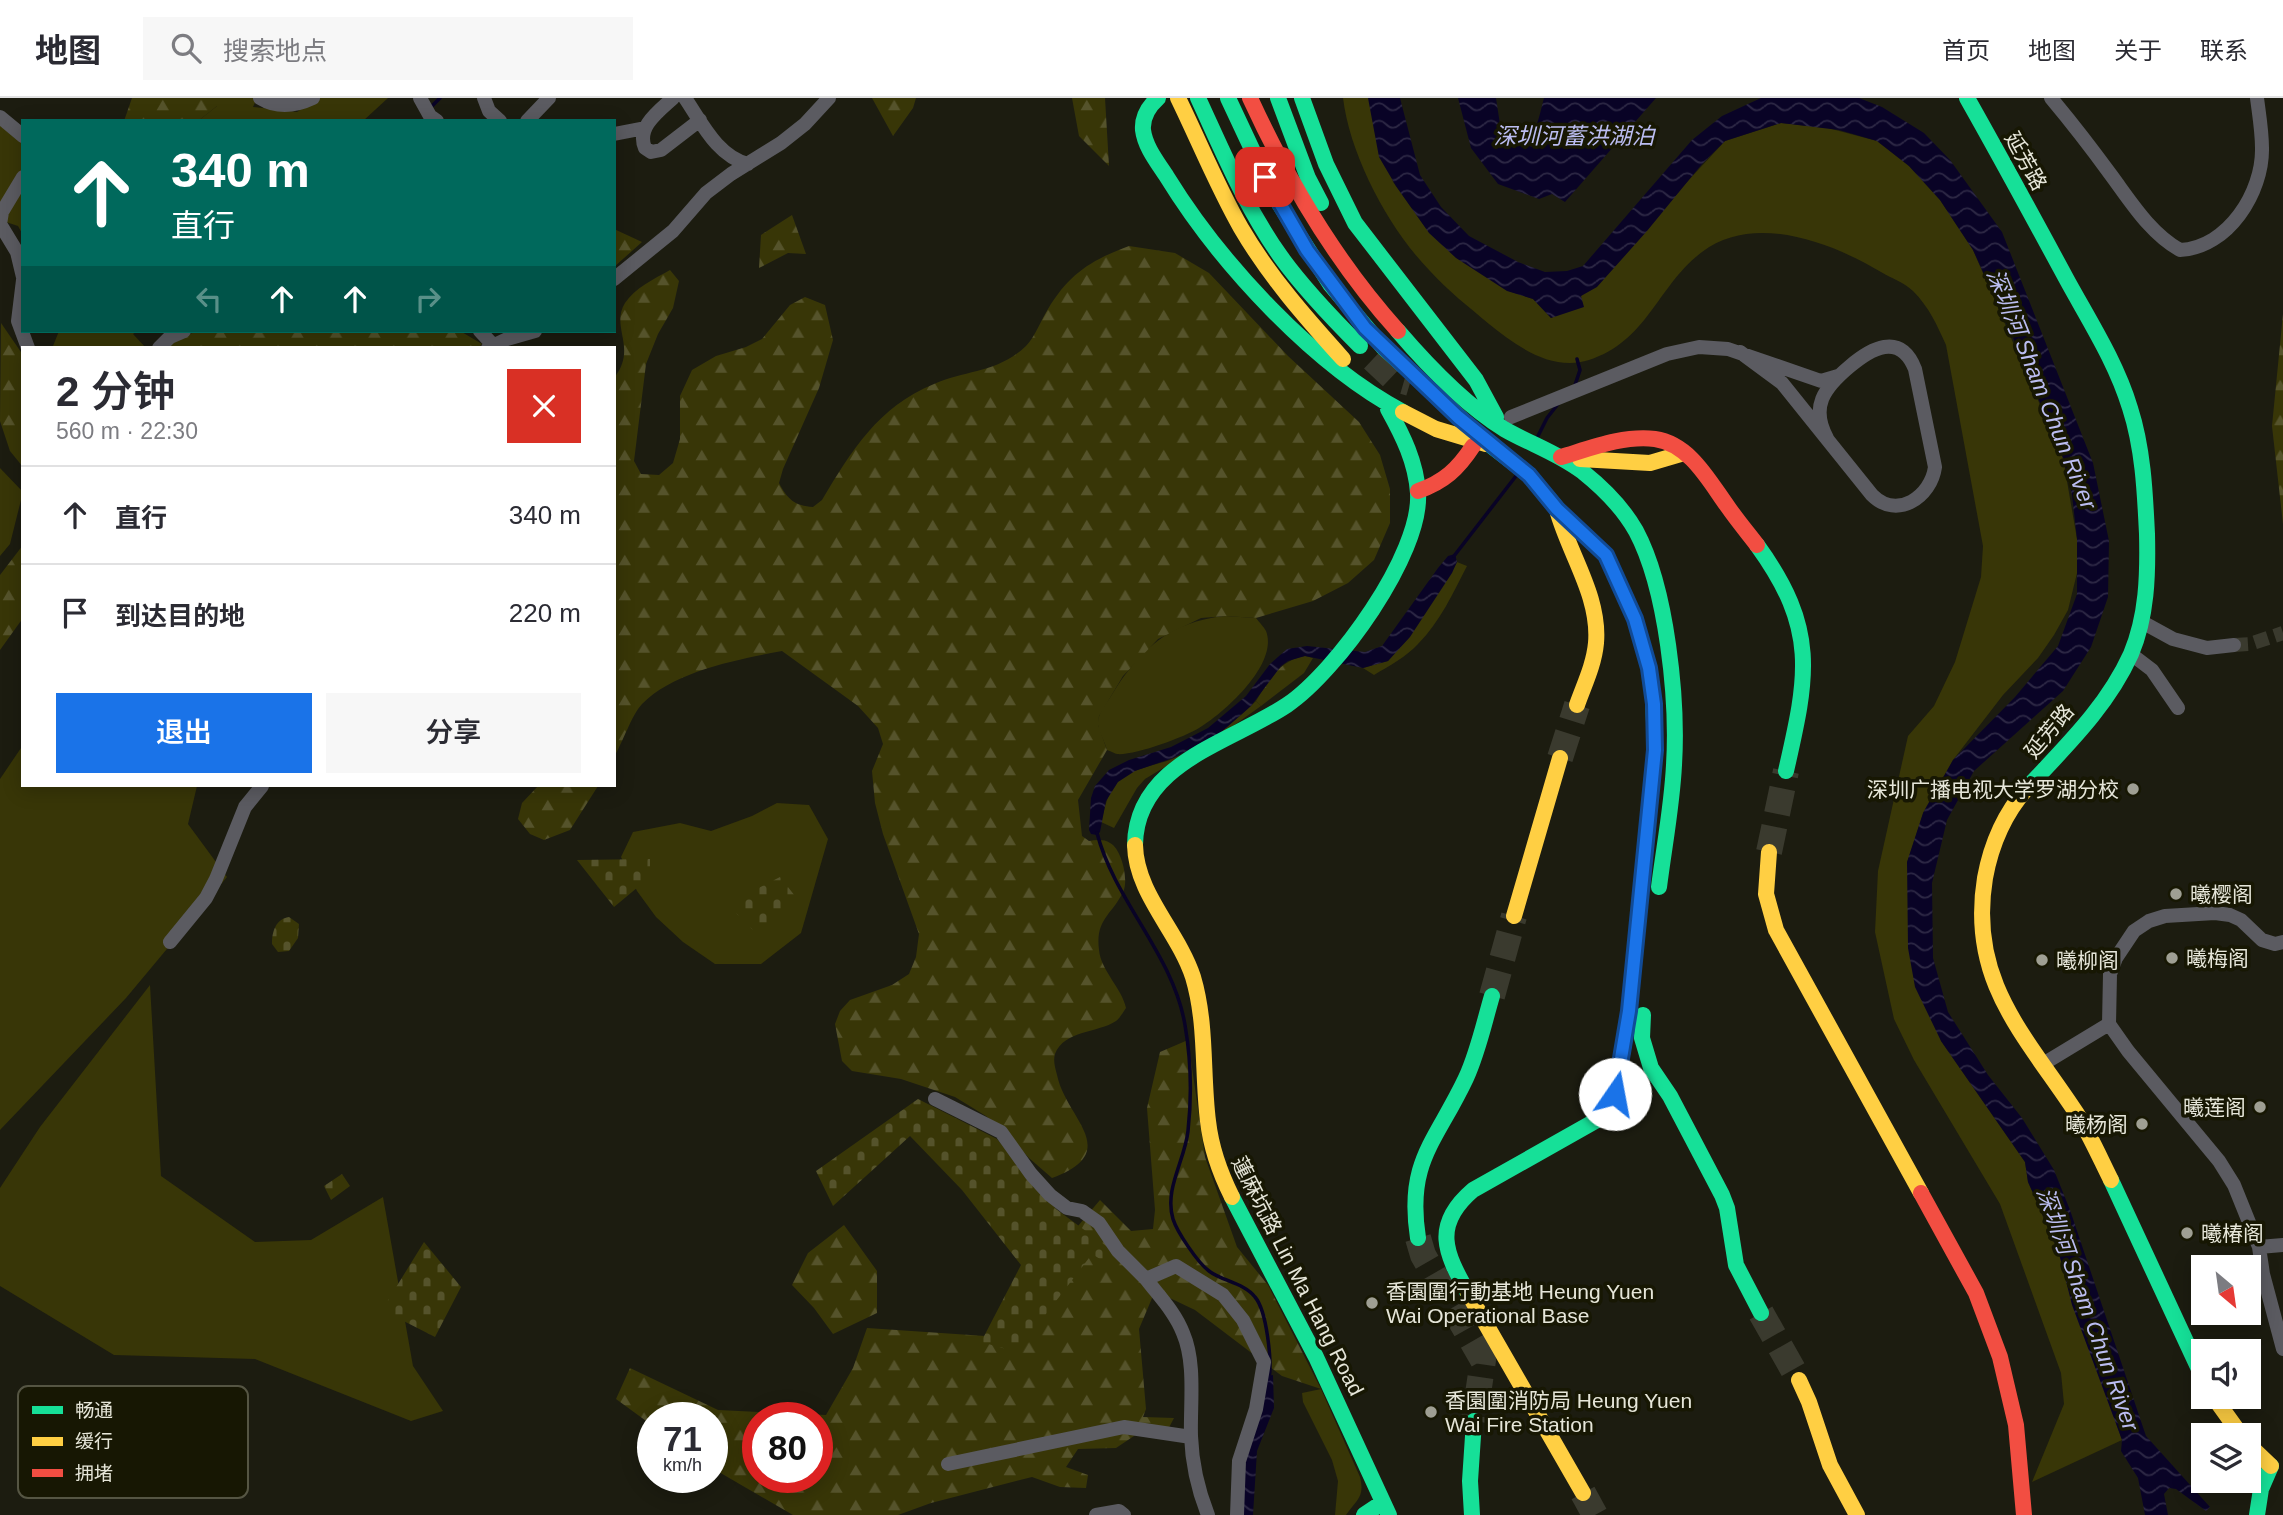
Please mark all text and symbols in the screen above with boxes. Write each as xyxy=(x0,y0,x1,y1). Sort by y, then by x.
search box xyxy=(143,17,633,80)
icon: search xyxy=(167,29,205,67)
text: 地图 xyxy=(35,32,101,69)
text: 搜索地点 xyxy=(223,36,327,66)
text: 首页 xyxy=(1942,37,1990,64)
text: 地图 xyxy=(2028,37,2076,64)
text: 关于 xyxy=(2114,37,2162,64)
text: 联系 xyxy=(2200,37,2248,64)
water label: 深圳河蓄洪湖泊 xyxy=(1494,123,1657,149)
street label: 延芳路 xyxy=(2001,128,2051,194)
text: 340 m xyxy=(171,143,310,197)
icon: ahead xyxy=(56,147,147,238)
pin xyxy=(1235,147,1295,207)
icon: arrive xyxy=(1246,158,1284,196)
text: 直行 xyxy=(171,208,235,244)
water label: 深圳河 Sham Chun River xyxy=(1982,265,2103,514)
icon: left xyxy=(190,280,228,318)
icon: ahead xyxy=(263,280,301,318)
icon: ahead xyxy=(336,280,374,318)
icon: right xyxy=(409,280,447,318)
text: 2 分钟 xyxy=(56,368,175,415)
button: close xyxy=(507,369,581,443)
text: 560 m · 22:30 xyxy=(56,418,198,444)
icon: ahead xyxy=(56,496,94,534)
text: 340 m xyxy=(509,500,581,530)
text: 直行 xyxy=(115,503,167,533)
icon: arrive xyxy=(56,594,94,632)
text: 220 m xyxy=(509,598,581,628)
text: 到达目的地 xyxy=(115,601,245,631)
button: 退出 xyxy=(56,693,312,773)
button: 分享 xyxy=(326,693,581,773)
street label: 延芳路 xyxy=(2020,699,2078,763)
place label: 深圳广播电视大学罗湖分校 xyxy=(1867,778,2119,801)
marker: 深圳广播电视大学罗湖分校 xyxy=(2125,781,2141,797)
place label: 曦樱阁 xyxy=(2190,883,2253,906)
marker: 曦樱阁 xyxy=(2168,886,2184,902)
place label: 曦梅阁 xyxy=(2186,947,2249,970)
place label: 曦柳阁 xyxy=(2056,949,2119,972)
marker: 曦梅阁 xyxy=(2164,950,2180,966)
marker: 曦柳阁 xyxy=(2034,952,2050,968)
position arrow xyxy=(1578,1057,1652,1131)
place label: 曦莲阁 xyxy=(2183,1096,2246,1119)
marker: 曦莲阁 xyxy=(2252,1099,2268,1115)
place label: 曦杨阁 xyxy=(2065,1113,2128,1136)
marker: 曦杨阁 xyxy=(2134,1116,2150,1132)
street label: 蓮麻坑路 Lin Ma Hang Road xyxy=(1228,1153,1368,1399)
water label: 深圳河 Sham Chun River xyxy=(2032,1184,2145,1435)
place label: 曦椿阁 xyxy=(2201,1222,2264,1245)
marker: 曦椿阁 xyxy=(2179,1225,2195,1241)
north arrow xyxy=(2191,1255,2261,1325)
map controls xyxy=(2191,1255,2261,1493)
place label: 香園圍行動基地 Heung Yuen Wai Operational Base xyxy=(1386,1280,1654,1327)
marker: 香園圍行動基地 Heung Yuen Wai Operational Base xyxy=(1364,1295,1380,1311)
button: sound xyxy=(2191,1339,2261,1409)
legend xyxy=(18,1386,248,1498)
place label: 香園圍消防局 Heung Yuen Wai Fire Station xyxy=(1445,1389,1692,1436)
text: 畅通 xyxy=(75,1400,113,1421)
speed limit sign: 80 xyxy=(742,1402,833,1493)
marker: 香園圍消防局 Heung Yuen Wai Fire Station xyxy=(1423,1404,1439,1420)
text: 71 xyxy=(663,1419,702,1458)
button: layers xyxy=(2191,1423,2261,1493)
text: 缓行 xyxy=(75,1431,113,1452)
text: km/h xyxy=(663,1455,702,1475)
text: 拥堵 xyxy=(75,1463,113,1484)

